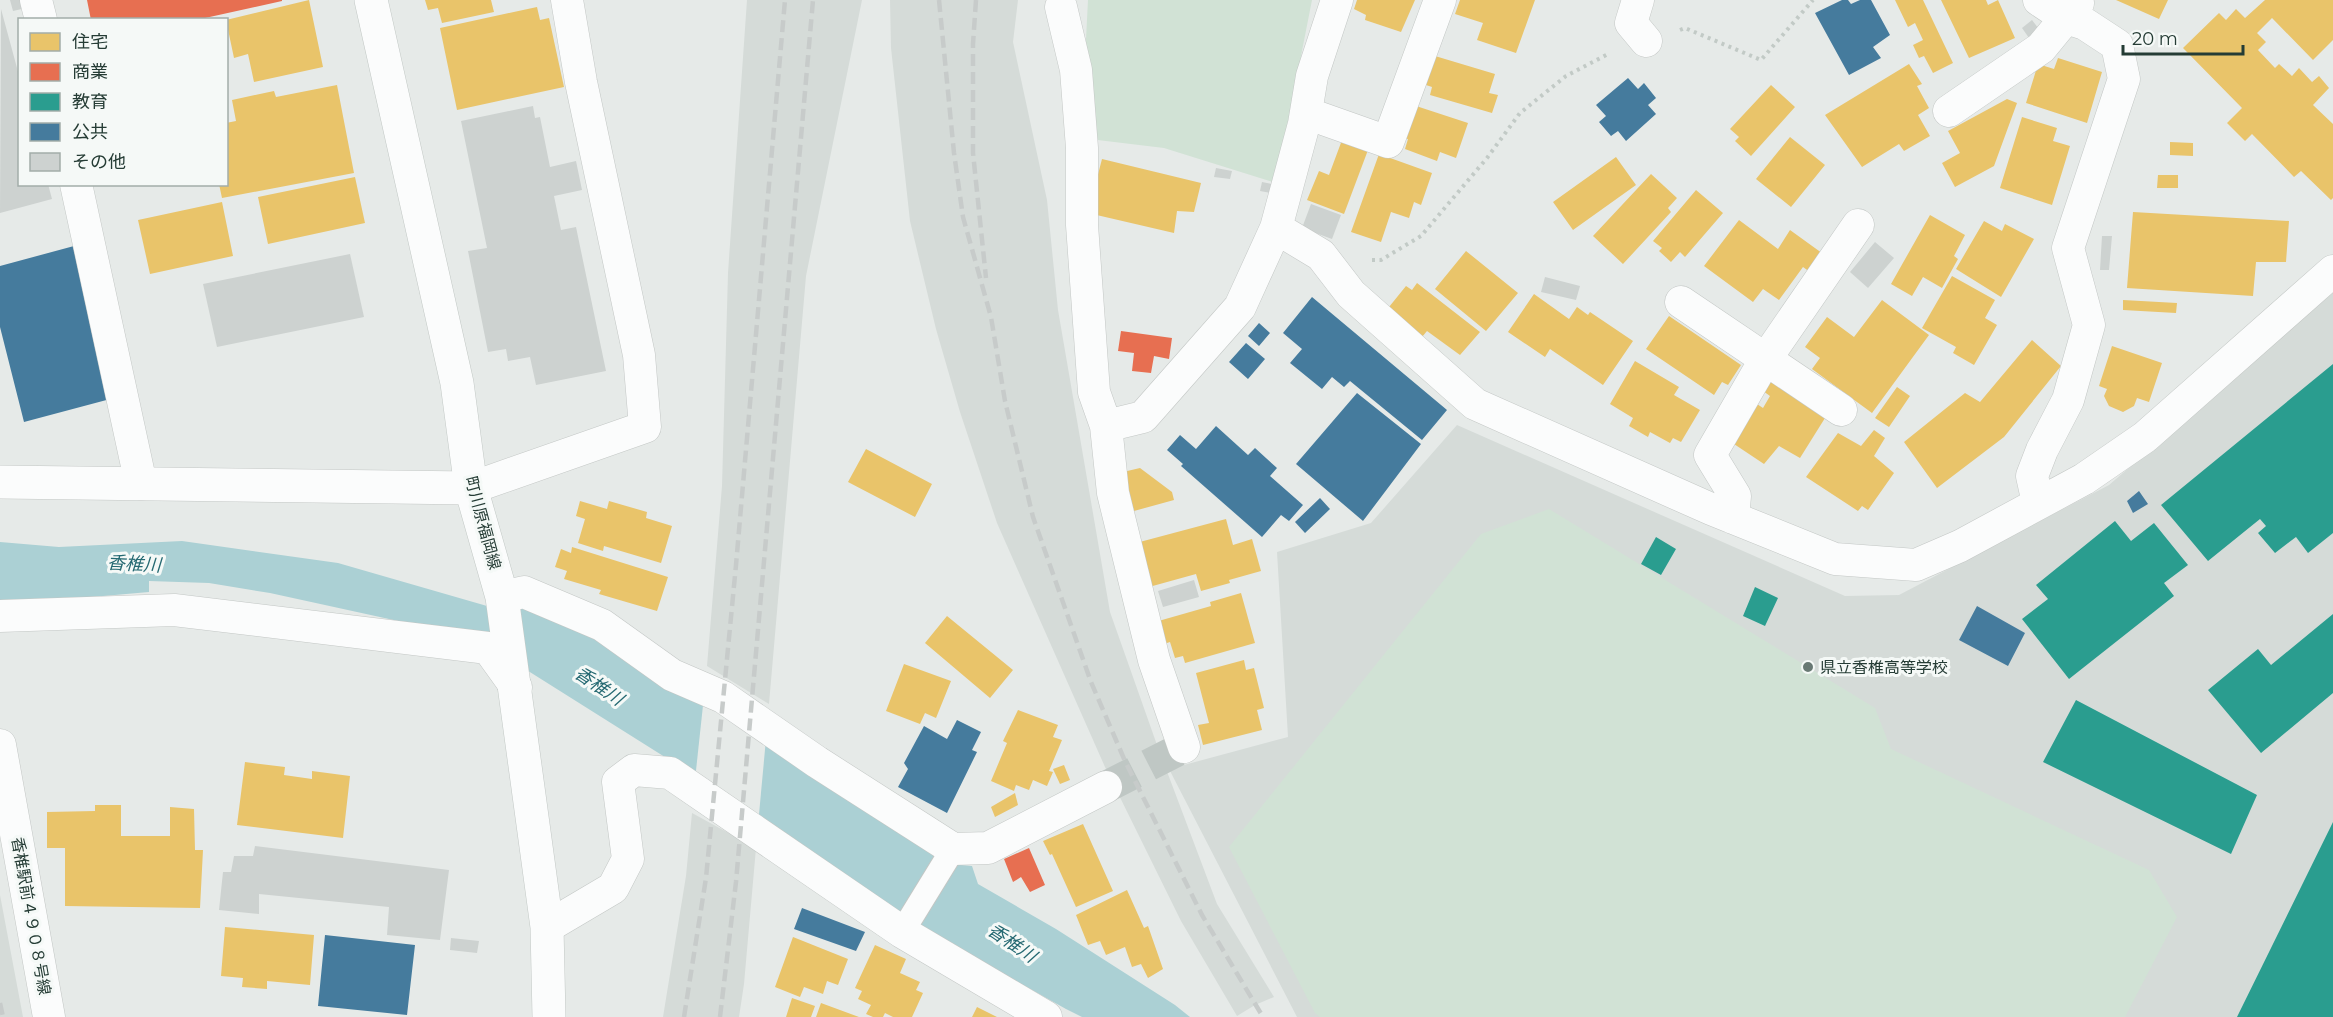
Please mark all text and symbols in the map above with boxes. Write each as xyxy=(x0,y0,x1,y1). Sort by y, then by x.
legend xyxy=(18,18,228,186)
scale bar xyxy=(2123,18,2243,56)
text: 20 m xyxy=(2132,28,2178,50)
text: 住宅 xyxy=(72,31,108,53)
text: 商業 xyxy=(72,61,108,83)
text: 教育 xyxy=(72,91,108,113)
text: 公共 xyxy=(72,121,108,143)
text: その他 xyxy=(72,151,126,173)
street label: 町川原福岡線 xyxy=(461,474,505,572)
water label: 香椎川 xyxy=(106,552,164,577)
place label: 県立香椎高等学校 xyxy=(1820,658,1948,677)
marker: 県立香椎高等学校 xyxy=(1801,660,1815,674)
water label: 香椎川 xyxy=(570,662,629,711)
street label: 香椎駅前４９０８号線 xyxy=(8,836,54,996)
water label: 香椎川 xyxy=(983,919,1042,968)

